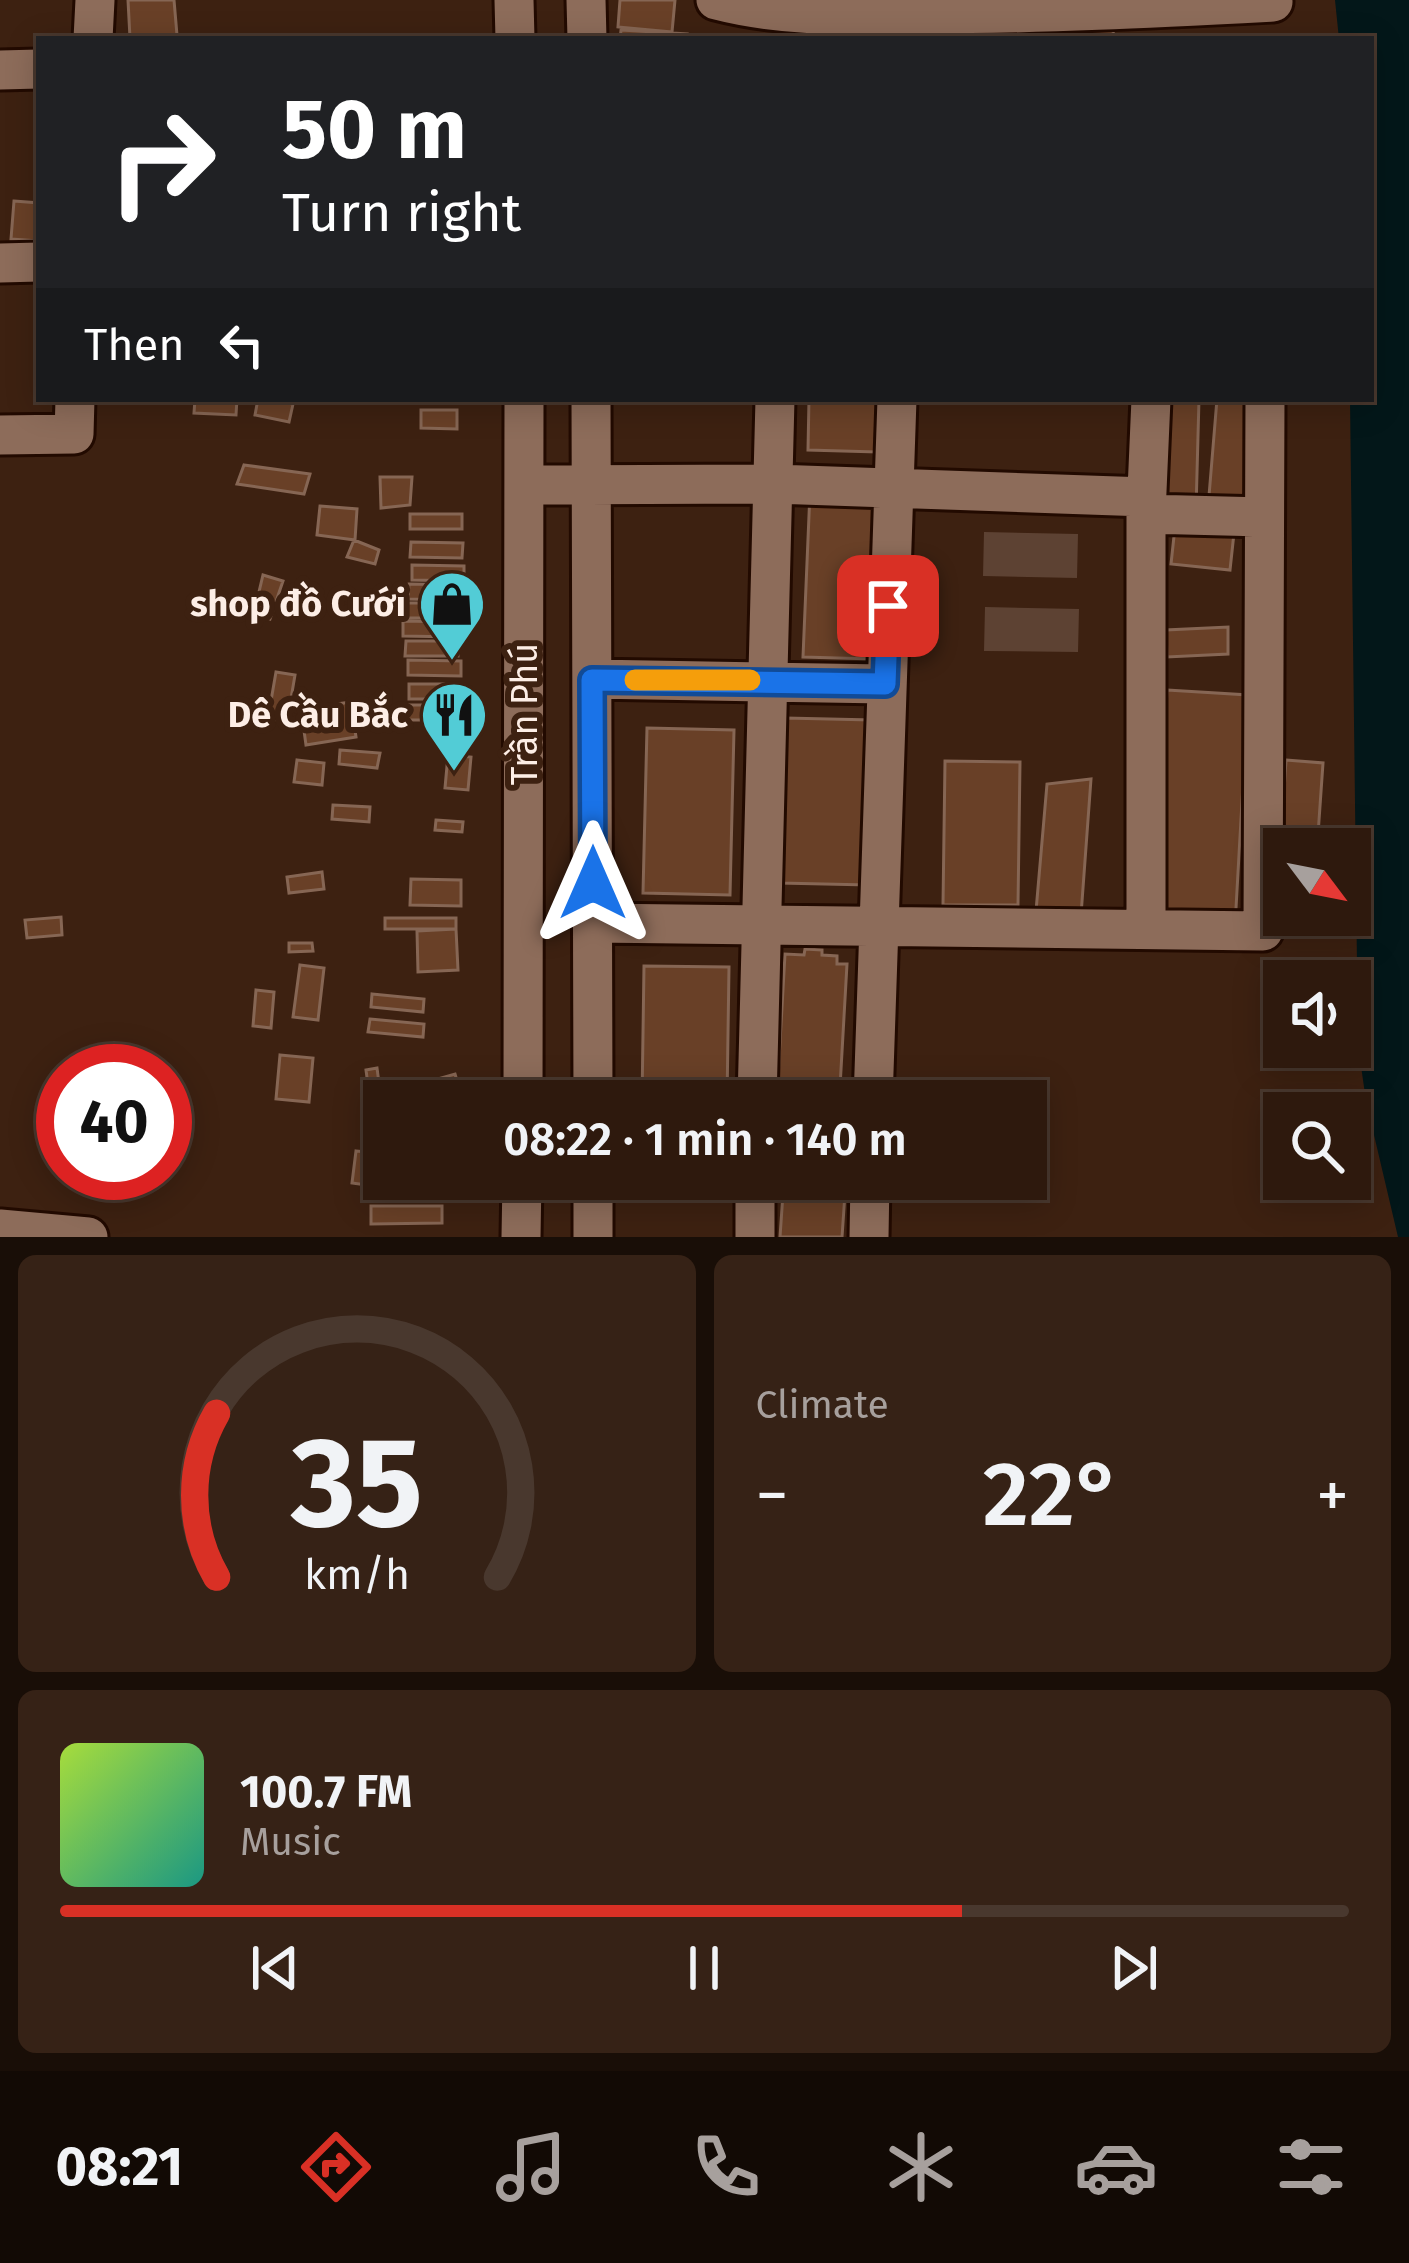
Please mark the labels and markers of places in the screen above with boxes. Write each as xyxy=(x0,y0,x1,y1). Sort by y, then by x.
pin xyxy=(837,555,939,657)
shop icon: shop đồ Cưới xyxy=(417,569,487,663)
place label: shop đồ Cưới xyxy=(190,580,406,626)
restaurant icon: Dê Cầu Bắc xyxy=(419,680,489,774)
place label: Dê Cầu Bắc xyxy=(228,691,409,737)

